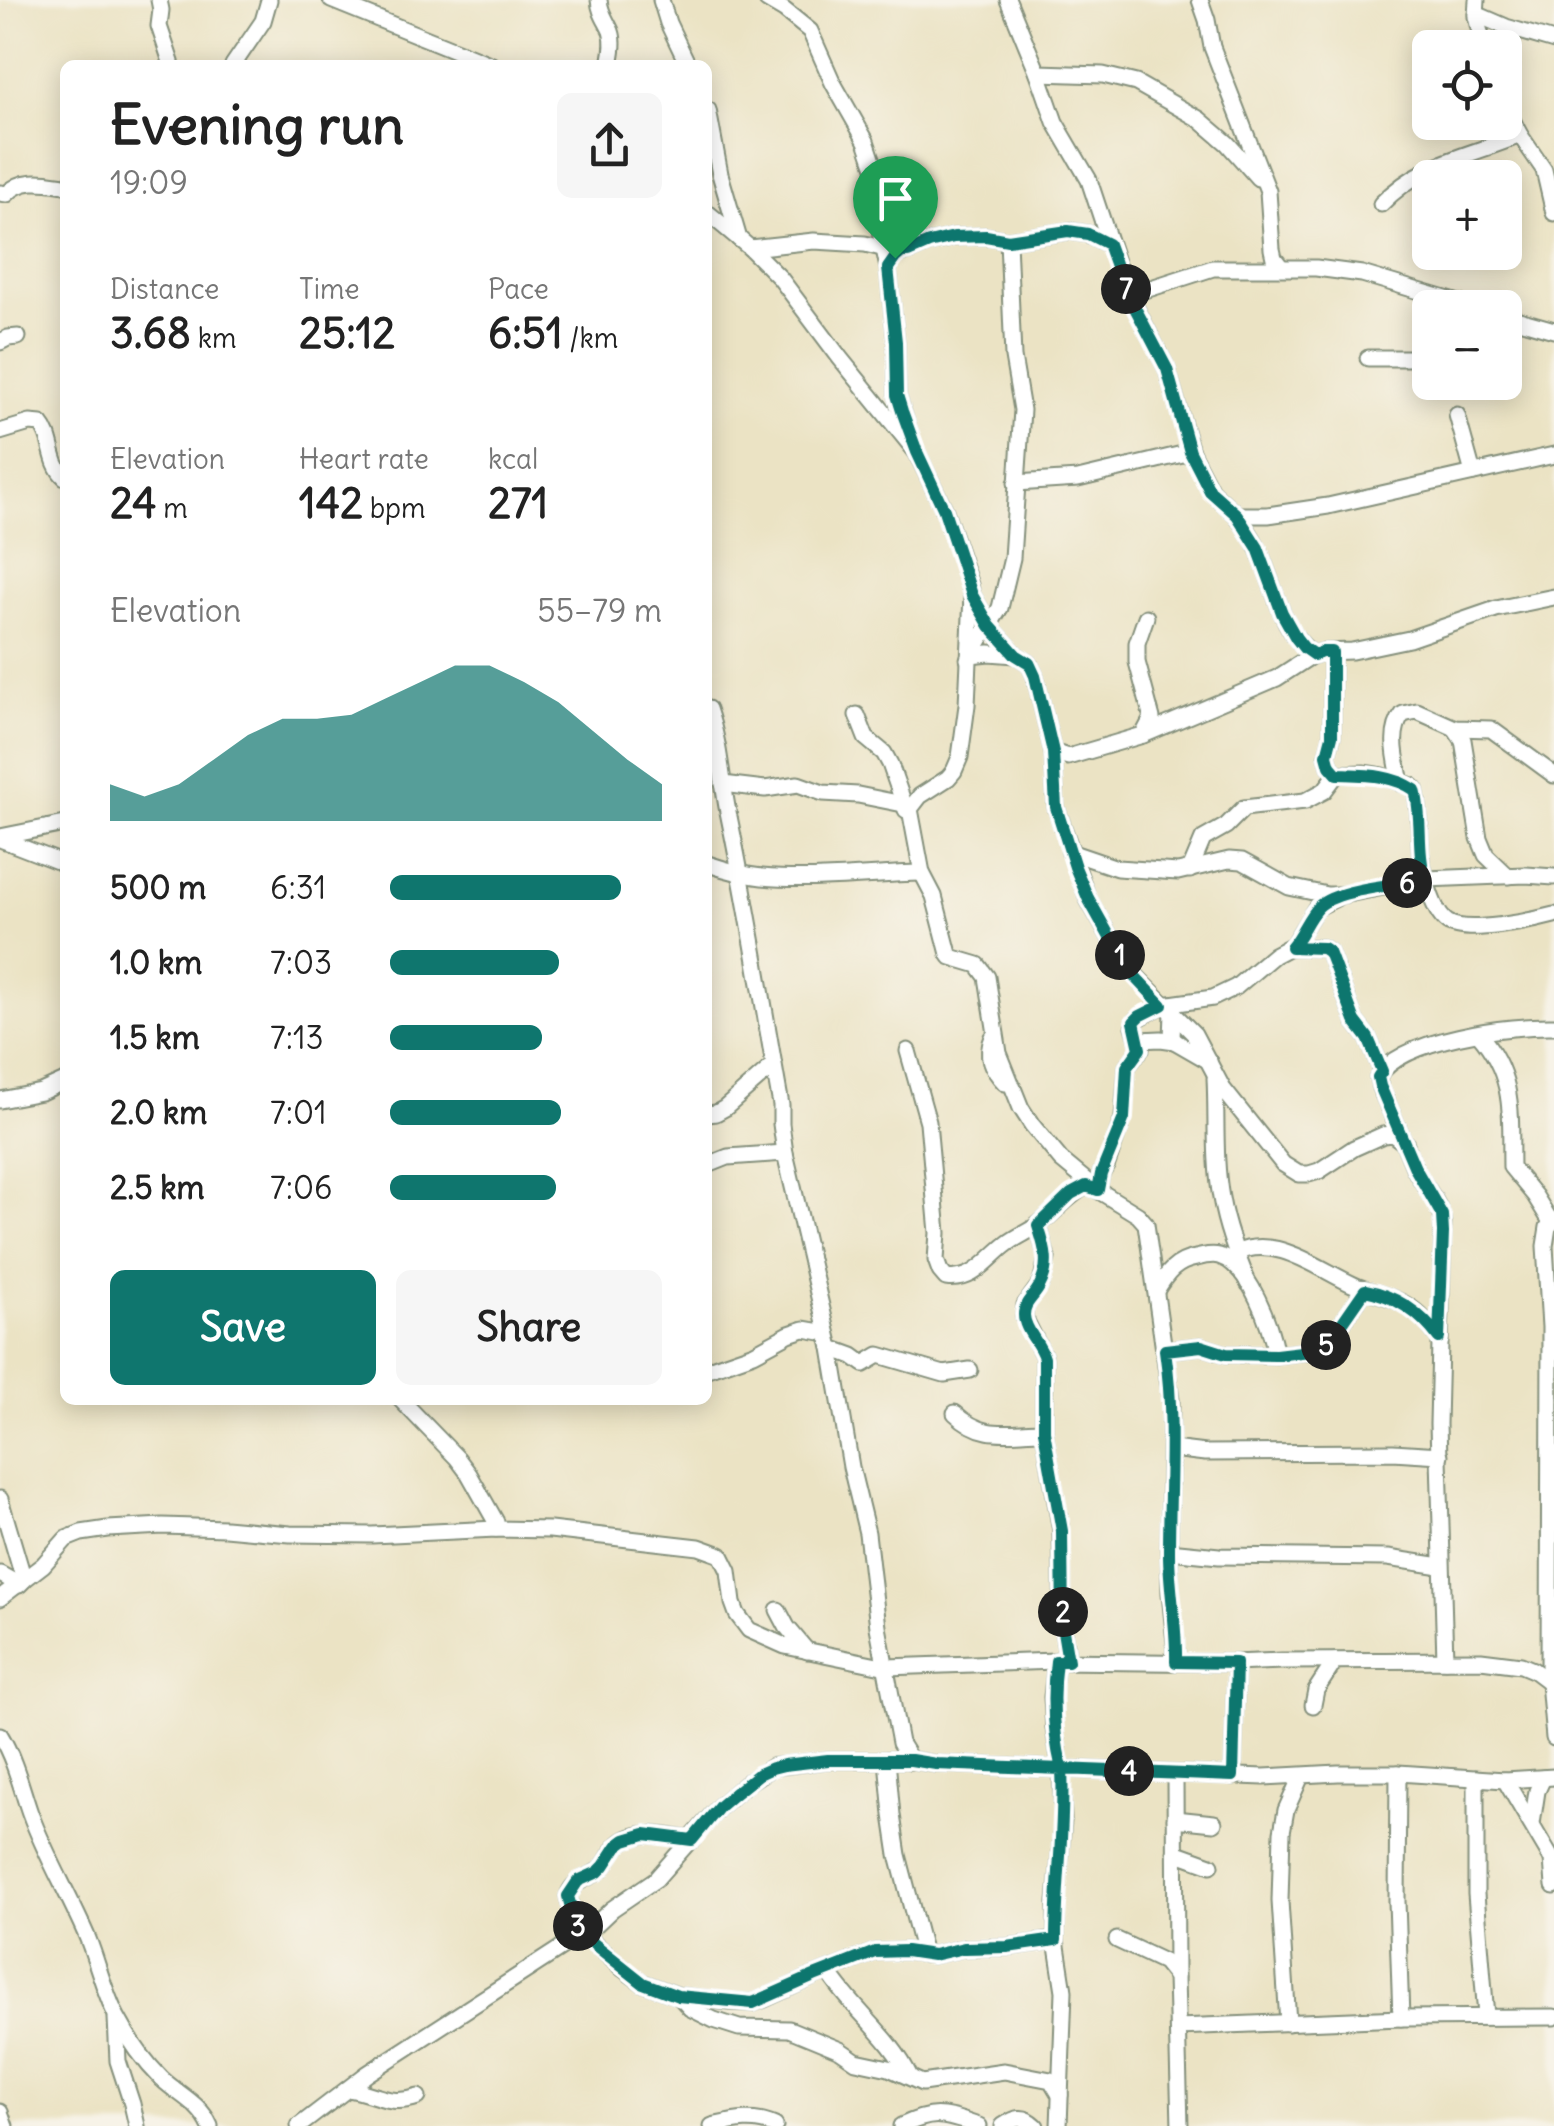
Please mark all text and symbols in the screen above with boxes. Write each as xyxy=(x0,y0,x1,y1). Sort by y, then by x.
map controls xyxy=(1412,30,1522,400)
button: locate xyxy=(1412,30,1522,140)
text: Evening run xyxy=(110,90,404,159)
button: share xyxy=(557,93,662,198)
pin xyxy=(853,156,938,259)
button: + xyxy=(1412,160,1522,270)
text: 19:09 xyxy=(110,162,188,203)
icon: arrive xyxy=(868,171,923,226)
pin: 7 xyxy=(1101,264,1151,314)
text: Distance xyxy=(110,271,219,307)
text: Time xyxy=(299,271,360,307)
text: Pace xyxy=(488,271,549,307)
text: 7 xyxy=(1119,271,1133,307)
button: − xyxy=(1412,290,1522,400)
text: 3.68 xyxy=(110,307,191,359)
text: 25:12 xyxy=(299,307,395,359)
text: 6:51 xyxy=(488,307,563,359)
text: km xyxy=(191,320,237,356)
text: /km xyxy=(563,320,618,356)
text: Elevation xyxy=(110,441,225,477)
text: Heart rate xyxy=(299,441,429,477)
text: kcal xyxy=(488,441,538,477)
text: 24 xyxy=(110,477,157,529)
text: 142 xyxy=(299,477,363,529)
text: 271 xyxy=(488,477,548,529)
text: m xyxy=(157,490,188,526)
text: bpm xyxy=(363,490,426,526)
text: Elevation xyxy=(110,590,241,631)
text: 55–79 m xyxy=(537,590,662,631)
pin: 6 xyxy=(1382,858,1432,908)
text: 6 xyxy=(1399,865,1415,901)
text: 500 m xyxy=(110,867,206,908)
text: 6:31 xyxy=(270,867,326,908)
pin: 1 xyxy=(1095,930,1145,980)
text: 1 xyxy=(1114,937,1126,973)
text: 1.0 km xyxy=(110,942,202,983)
text: 7:03 xyxy=(270,942,332,983)
text: 1.5 km xyxy=(110,1017,200,1058)
text: 7:13 xyxy=(270,1017,324,1058)
text: 2.0 km xyxy=(110,1092,207,1133)
text: 7:01 xyxy=(270,1092,327,1133)
text: 2.5 km xyxy=(110,1167,205,1208)
text: 7:06 xyxy=(270,1167,332,1208)
button: Save xyxy=(110,1270,376,1385)
button: Share xyxy=(396,1270,662,1385)
pin: 5 xyxy=(1301,1320,1351,1370)
text: 5 xyxy=(1318,1327,1334,1363)
pin: 2 xyxy=(1038,1587,1088,1637)
text: 2 xyxy=(1055,1594,1071,1630)
pin: 4 xyxy=(1104,1746,1154,1796)
text: 4 xyxy=(1121,1753,1137,1789)
pin: 3 xyxy=(553,1901,603,1951)
text: 3 xyxy=(570,1908,586,1944)

